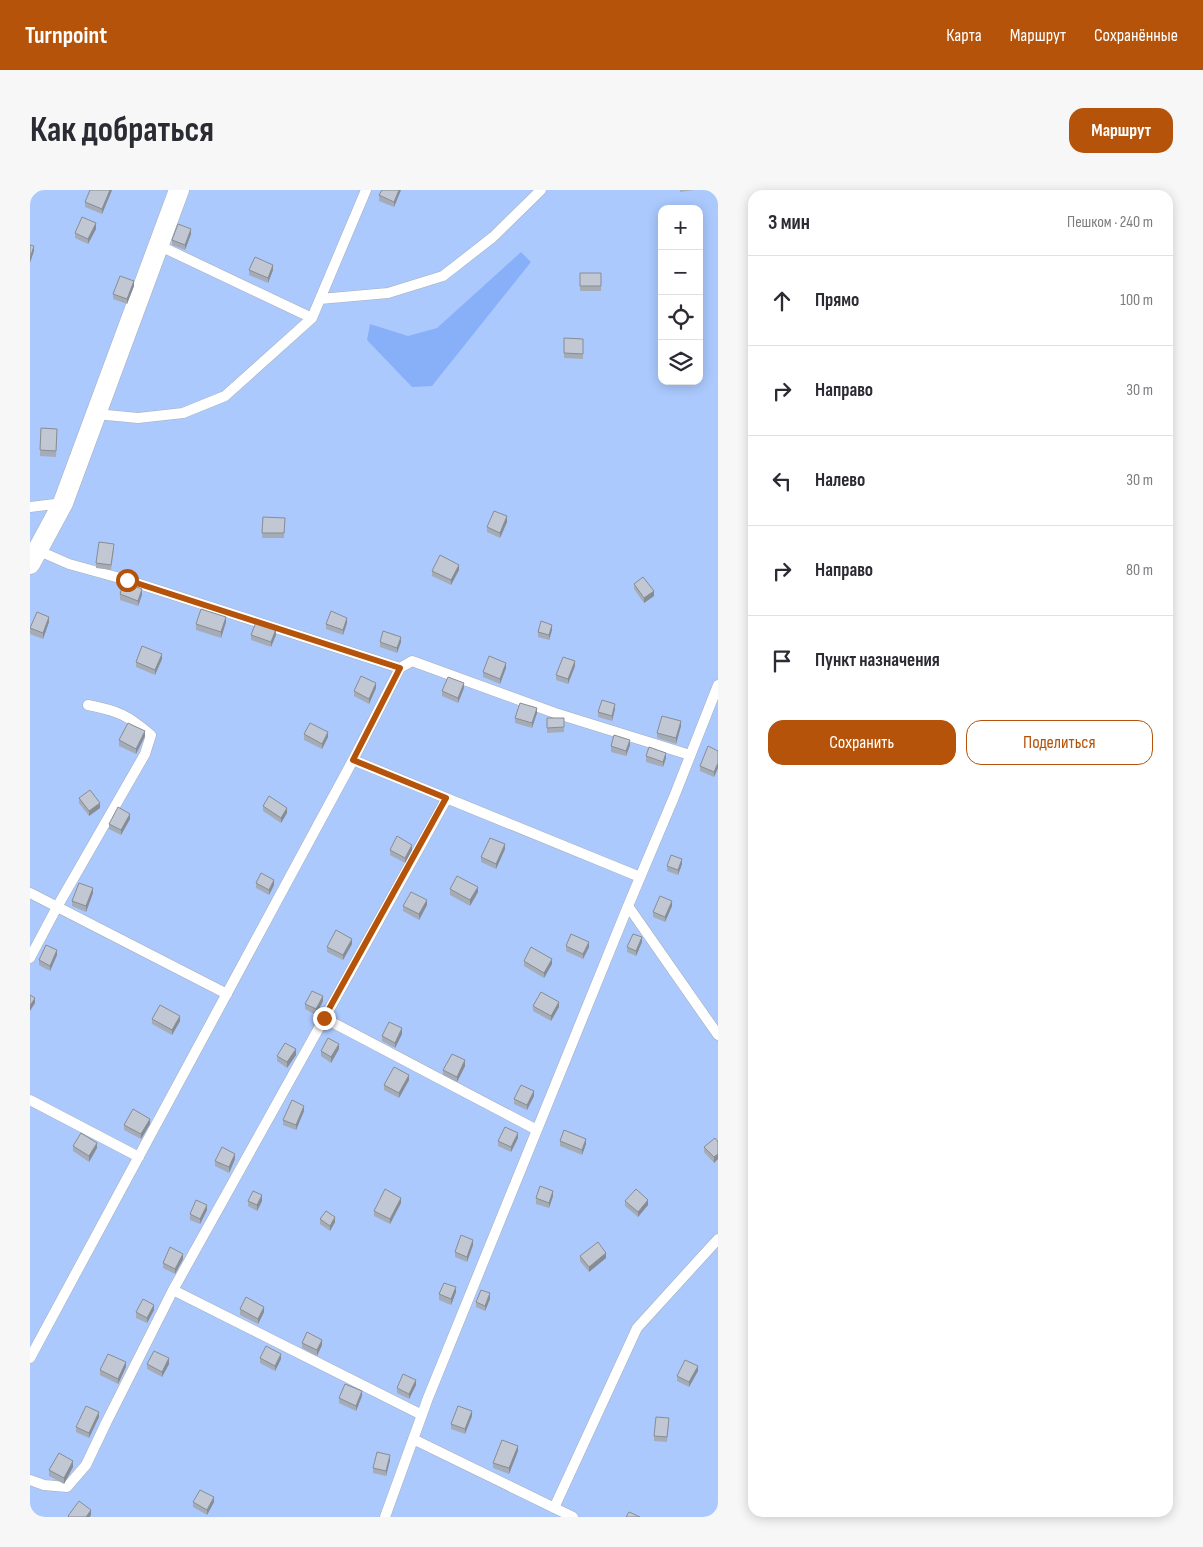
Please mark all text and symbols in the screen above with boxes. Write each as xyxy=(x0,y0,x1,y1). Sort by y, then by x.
text: Turnpoint xyxy=(25,21,107,50)
text: Карта xyxy=(946,25,982,46)
text: Маршрут xyxy=(1010,25,1066,46)
text: Сохранённые xyxy=(1094,25,1178,46)
button: Маршрут xyxy=(1069,108,1173,153)
text: Как добраться xyxy=(30,109,214,152)
map controls xyxy=(658,205,703,385)
button: + xyxy=(658,205,703,250)
text: 3 мин xyxy=(768,210,810,235)
text: Пешком · 240 m xyxy=(1067,213,1153,232)
button: − xyxy=(658,250,703,295)
icon: ahead xyxy=(768,287,796,315)
text: Прямо xyxy=(815,289,859,312)
text: 100 m xyxy=(1120,291,1153,310)
button: locate xyxy=(658,295,703,340)
button: layers xyxy=(658,340,703,385)
icon: right xyxy=(768,377,796,405)
text: Направо xyxy=(815,379,873,402)
text: 30 m xyxy=(1126,381,1153,400)
icon: left xyxy=(768,467,796,495)
text: Налево xyxy=(815,469,865,492)
text: 30 m xyxy=(1126,471,1153,490)
icon: right xyxy=(768,557,796,585)
text: Направо xyxy=(815,559,873,582)
text: 80 m xyxy=(1126,561,1153,580)
route start xyxy=(116,569,139,592)
icon: arrive xyxy=(768,647,796,675)
text: Пункт назначения xyxy=(815,649,940,672)
button: Сохранить xyxy=(768,720,956,765)
button: Поделиться xyxy=(966,720,1153,765)
route end xyxy=(313,1007,336,1030)

